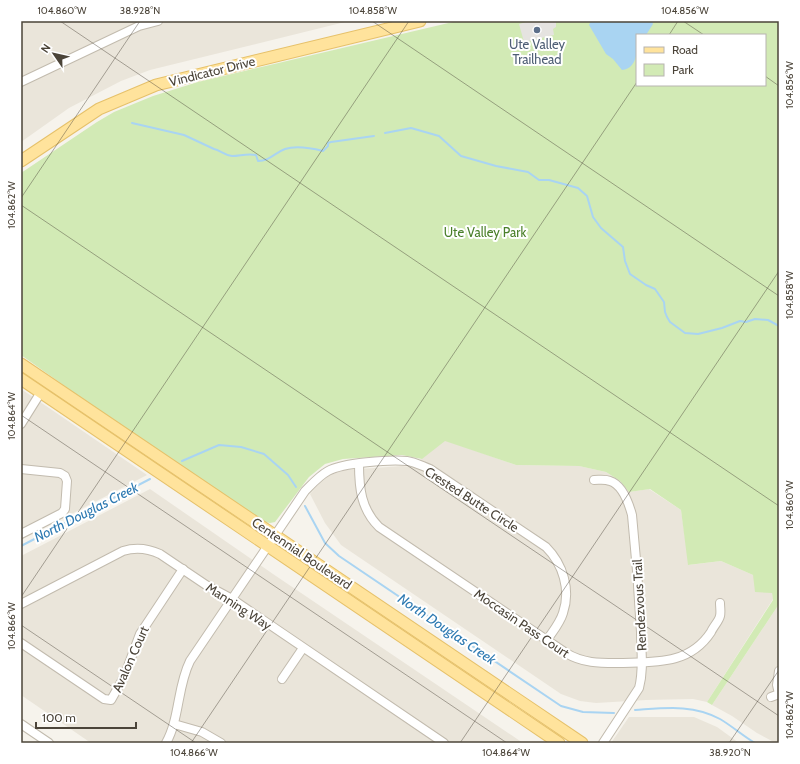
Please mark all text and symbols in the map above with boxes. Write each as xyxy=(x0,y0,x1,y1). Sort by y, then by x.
text: 104.860°W xyxy=(37,4,87,17)
text: 38.928°N xyxy=(120,4,160,17)
text: 104.858°W xyxy=(349,4,397,17)
text: 104.856°W xyxy=(661,4,709,17)
marker: Ute Valley Trailhead xyxy=(532,25,542,35)
north arrow xyxy=(34,34,74,74)
legend xyxy=(636,34,766,86)
place label: Ute Valley Trailhead xyxy=(509,36,565,67)
text: N xyxy=(38,41,54,56)
text: Road xyxy=(672,42,698,57)
street label: Vindicator Drive xyxy=(167,52,257,89)
text: 104.856°W xyxy=(783,61,796,109)
text: Park xyxy=(672,62,694,77)
text: 104.862°W xyxy=(5,181,18,229)
park label: Ute Valley Park xyxy=(444,224,526,240)
text: 104.858°W xyxy=(783,271,796,319)
text: 104.864°W xyxy=(5,392,18,440)
street label: Crested Butte Circle xyxy=(422,463,522,535)
water label: North Douglas Creek xyxy=(31,478,142,546)
text: 104.860°W xyxy=(783,480,796,530)
street label: Centennial Boulevard xyxy=(249,514,355,592)
street label: Rendezvous Trail xyxy=(629,559,649,651)
street label: Manning Way xyxy=(203,579,275,633)
street label: Moccasin Pass Court xyxy=(471,585,573,661)
water label: North Douglas Creek xyxy=(394,589,500,669)
text: 104.866°W xyxy=(5,602,18,650)
street label: Avalon Court xyxy=(108,623,152,695)
text: 104.862°W xyxy=(783,691,796,739)
scale bar xyxy=(36,704,136,730)
text: 100 m xyxy=(42,710,76,725)
text: 104.866°W xyxy=(170,746,218,759)
text: 104.864°W xyxy=(482,746,530,759)
text: 38.920°N xyxy=(709,746,751,759)

